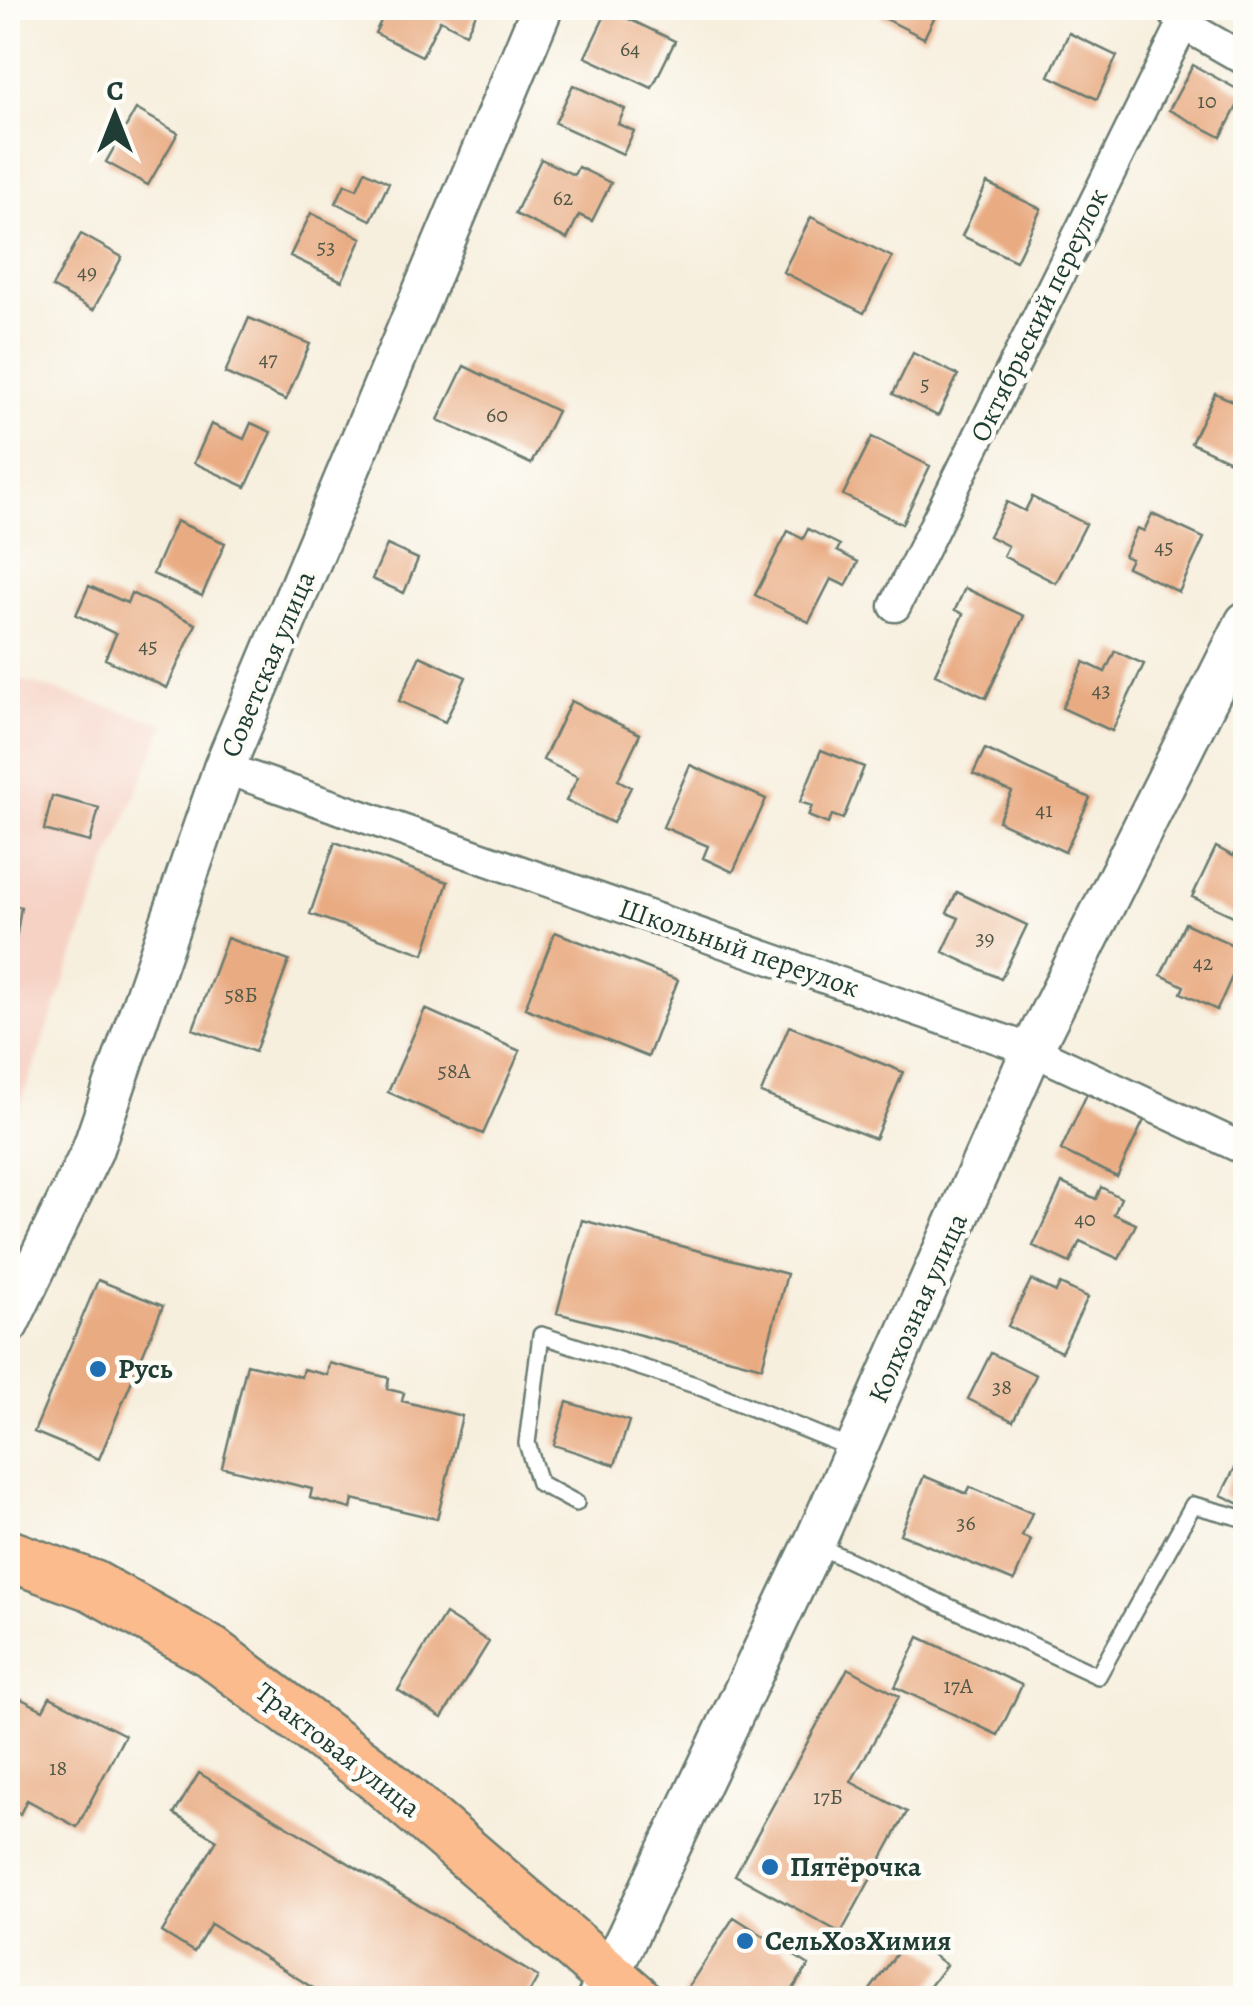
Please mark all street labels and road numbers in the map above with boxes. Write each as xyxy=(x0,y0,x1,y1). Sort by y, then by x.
street label: Октябрьский переулок xyxy=(961,182,1117,448)
street label: Советская улица xyxy=(212,565,324,763)
street label: Школьный переулок xyxy=(614,889,864,1007)
street label: Колхозная улица xyxy=(859,1207,977,1409)
street label: Трактовая улица xyxy=(248,1673,429,1827)

